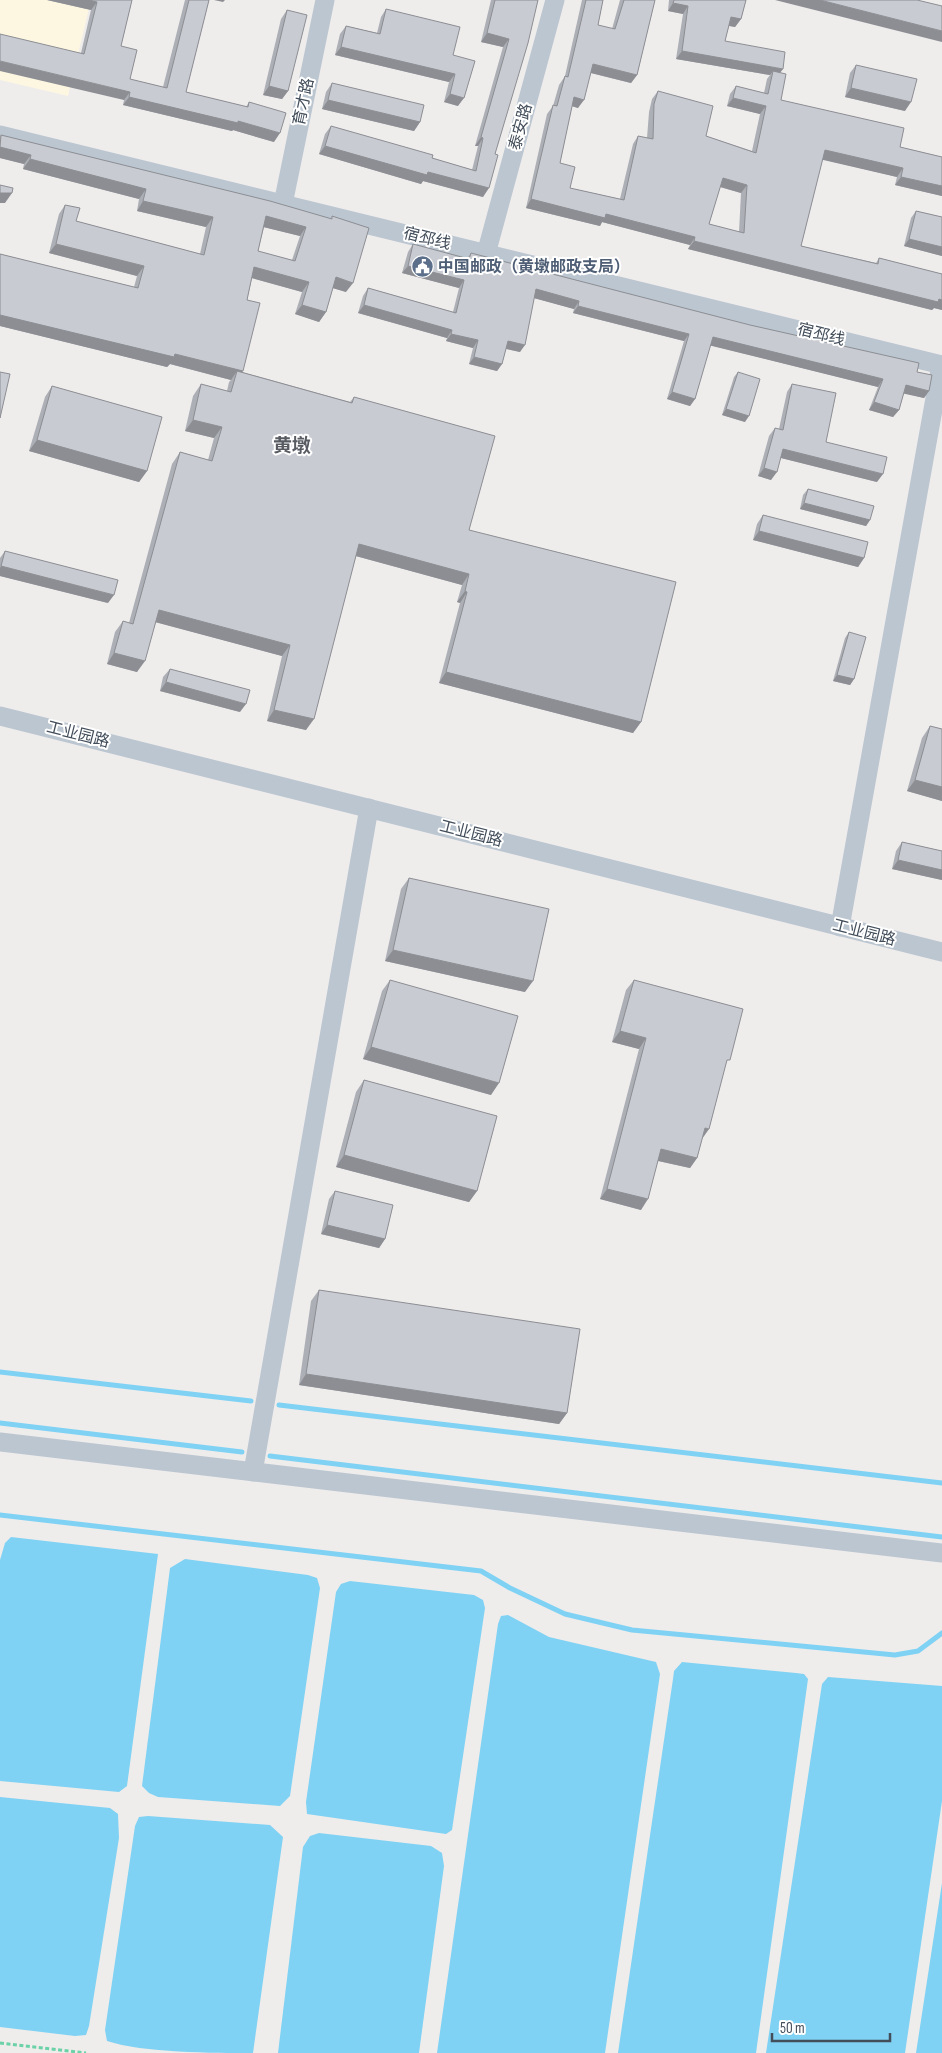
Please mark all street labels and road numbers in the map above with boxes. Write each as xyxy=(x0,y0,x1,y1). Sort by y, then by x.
street label: 育才路 xyxy=(290,77,318,127)
street label: 泰安路 xyxy=(506,101,536,153)
street label: 宿邳线 xyxy=(401,224,453,254)
street label: 宿邳线 xyxy=(795,320,847,350)
street label: 工业园路 xyxy=(45,718,111,752)
street label: 工业园路 xyxy=(438,817,504,851)
street label: 工业园路 xyxy=(831,916,897,950)

